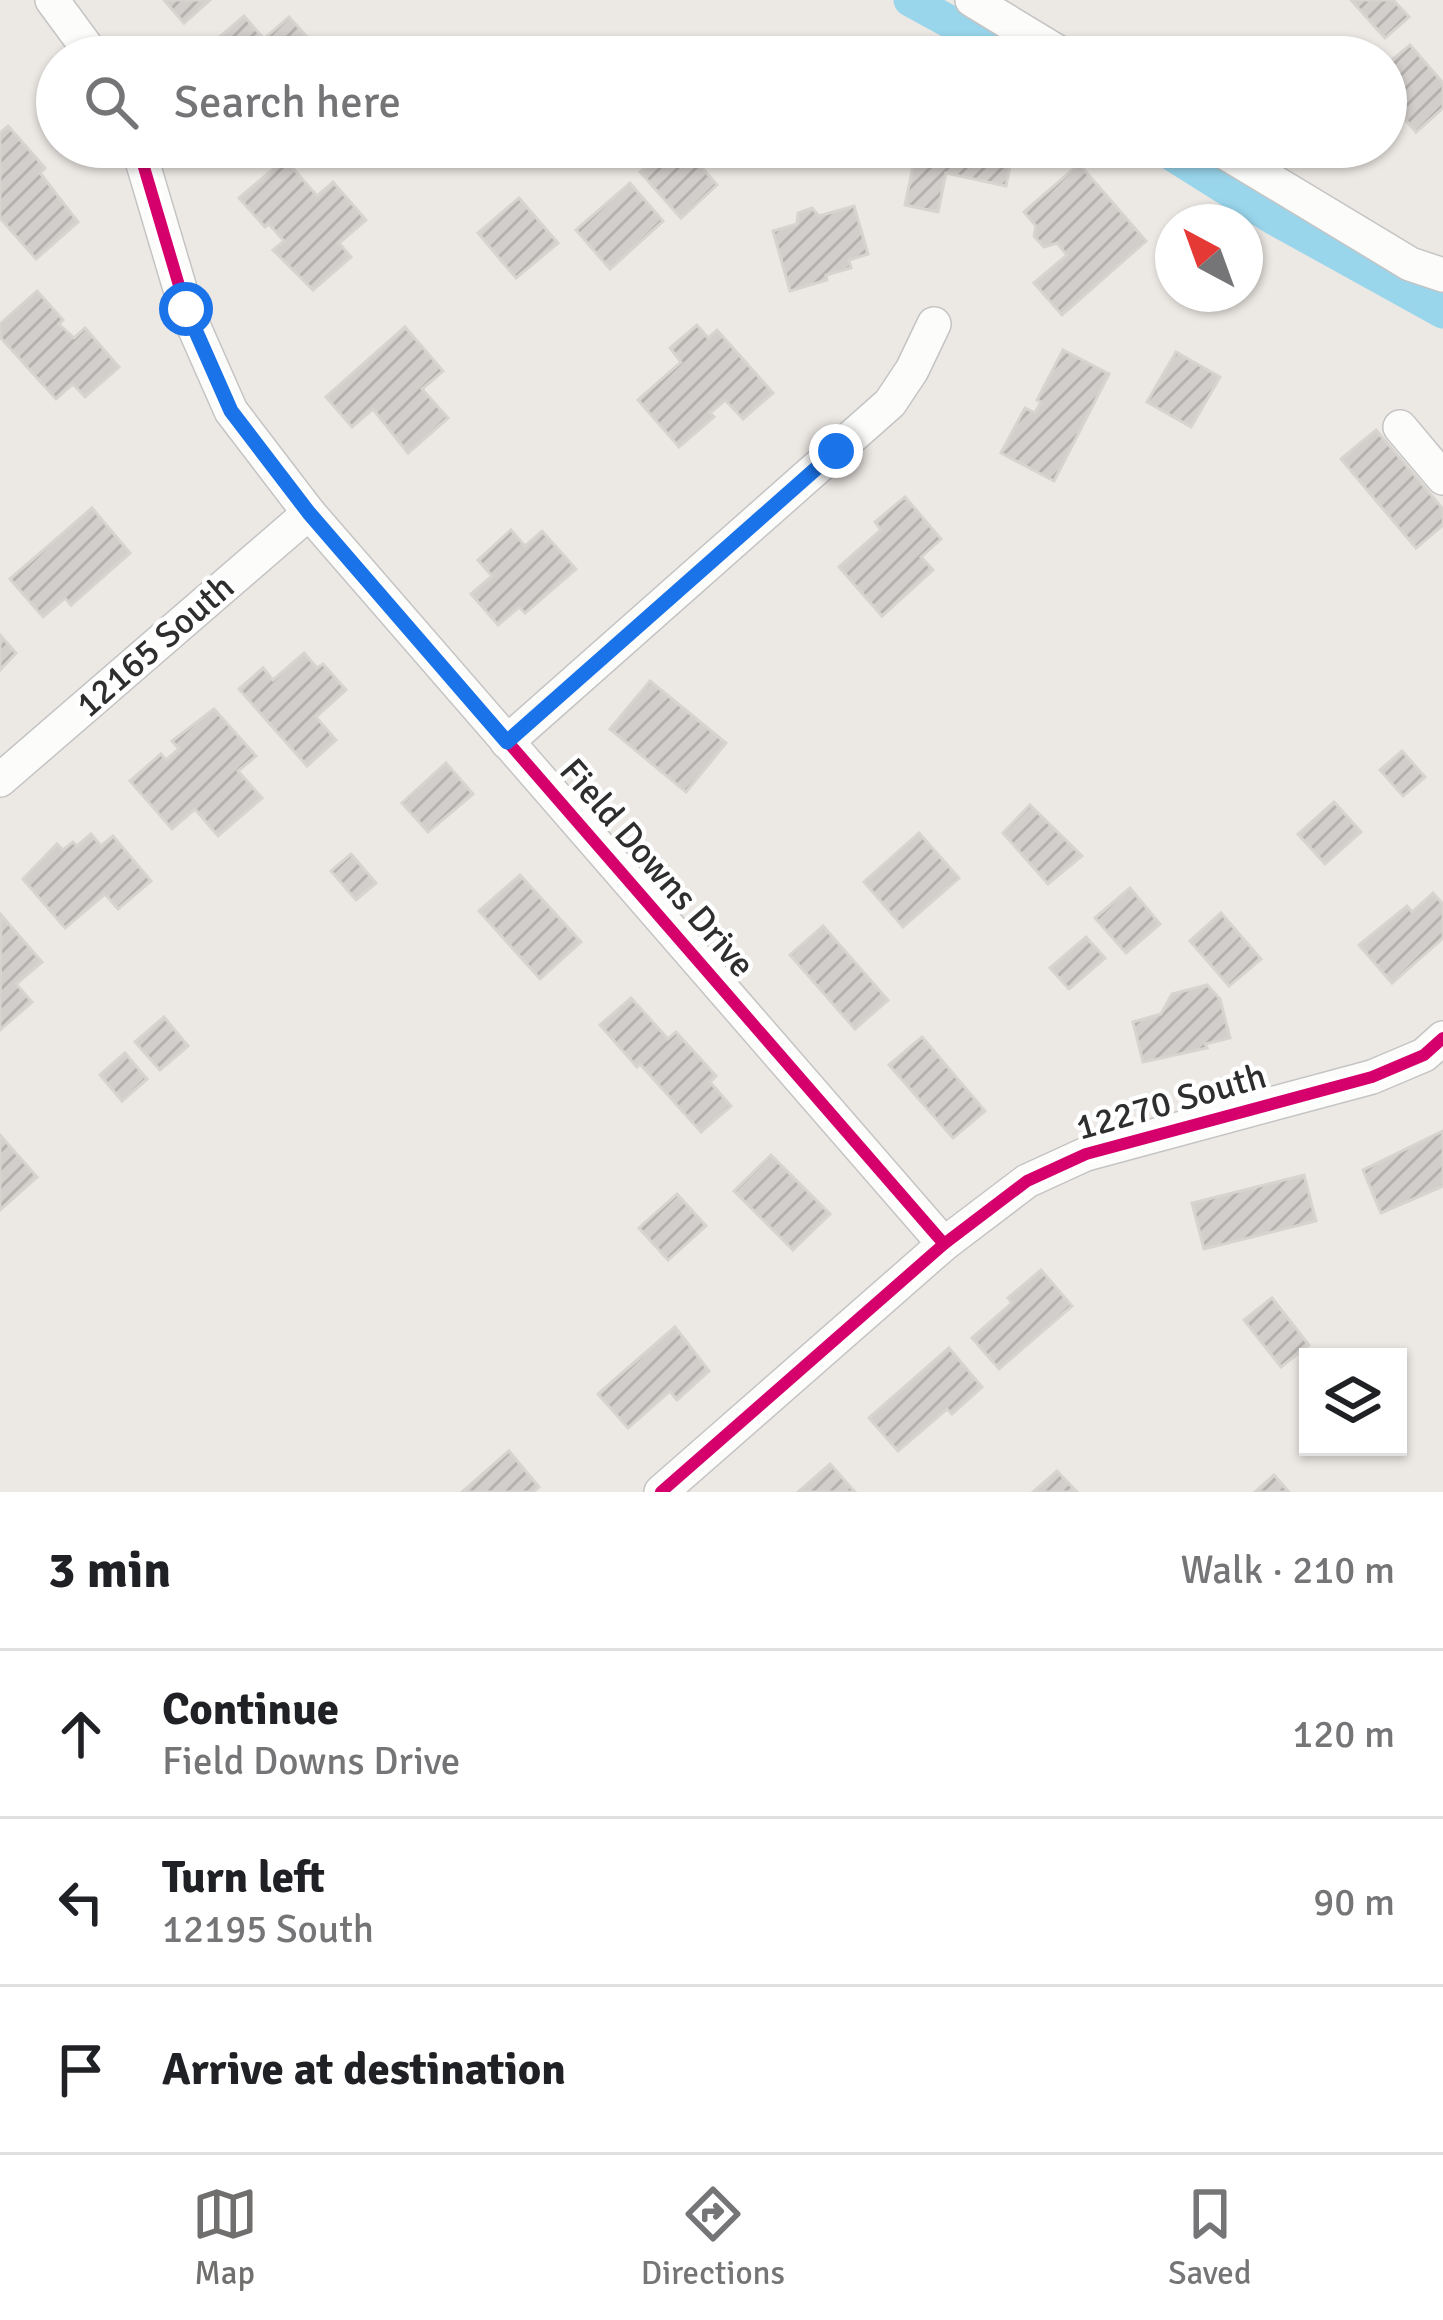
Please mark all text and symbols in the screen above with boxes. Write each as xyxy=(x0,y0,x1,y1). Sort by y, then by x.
search box xyxy=(36,36,1407,168)
icon: search xyxy=(78,69,144,135)
text: Search here xyxy=(174,75,401,130)
north arrow xyxy=(1155,204,1263,312)
route start xyxy=(159,282,213,336)
route end xyxy=(809,424,863,478)
street label: 12165 South xyxy=(66,565,244,727)
street label: Field Downs Drive xyxy=(550,749,764,987)
street label: 12270 South xyxy=(1071,1053,1271,1151)
map controls xyxy=(1299,1348,1407,1456)
button: layers xyxy=(1299,1348,1407,1456)
text: 3 min xyxy=(48,1539,171,1602)
text: Walk · 210 m xyxy=(1181,1546,1395,1594)
text: Continue xyxy=(162,1682,339,1737)
icon: ahead xyxy=(48,1701,114,1767)
text: 120 m xyxy=(1292,1710,1395,1758)
text: Field Downs Drive xyxy=(162,1737,460,1785)
text: Turn left xyxy=(162,1850,325,1905)
icon: left xyxy=(48,1869,114,1935)
text: 90 m xyxy=(1313,1878,1395,1926)
text: 12195 South xyxy=(162,1905,374,1953)
icon: arrive xyxy=(48,2037,114,2103)
text: Arrive at destination xyxy=(162,2042,566,2097)
tab: Map xyxy=(192,2181,258,2294)
tab: Directions xyxy=(641,2181,785,2294)
tab: Saved xyxy=(1168,2181,1251,2294)

